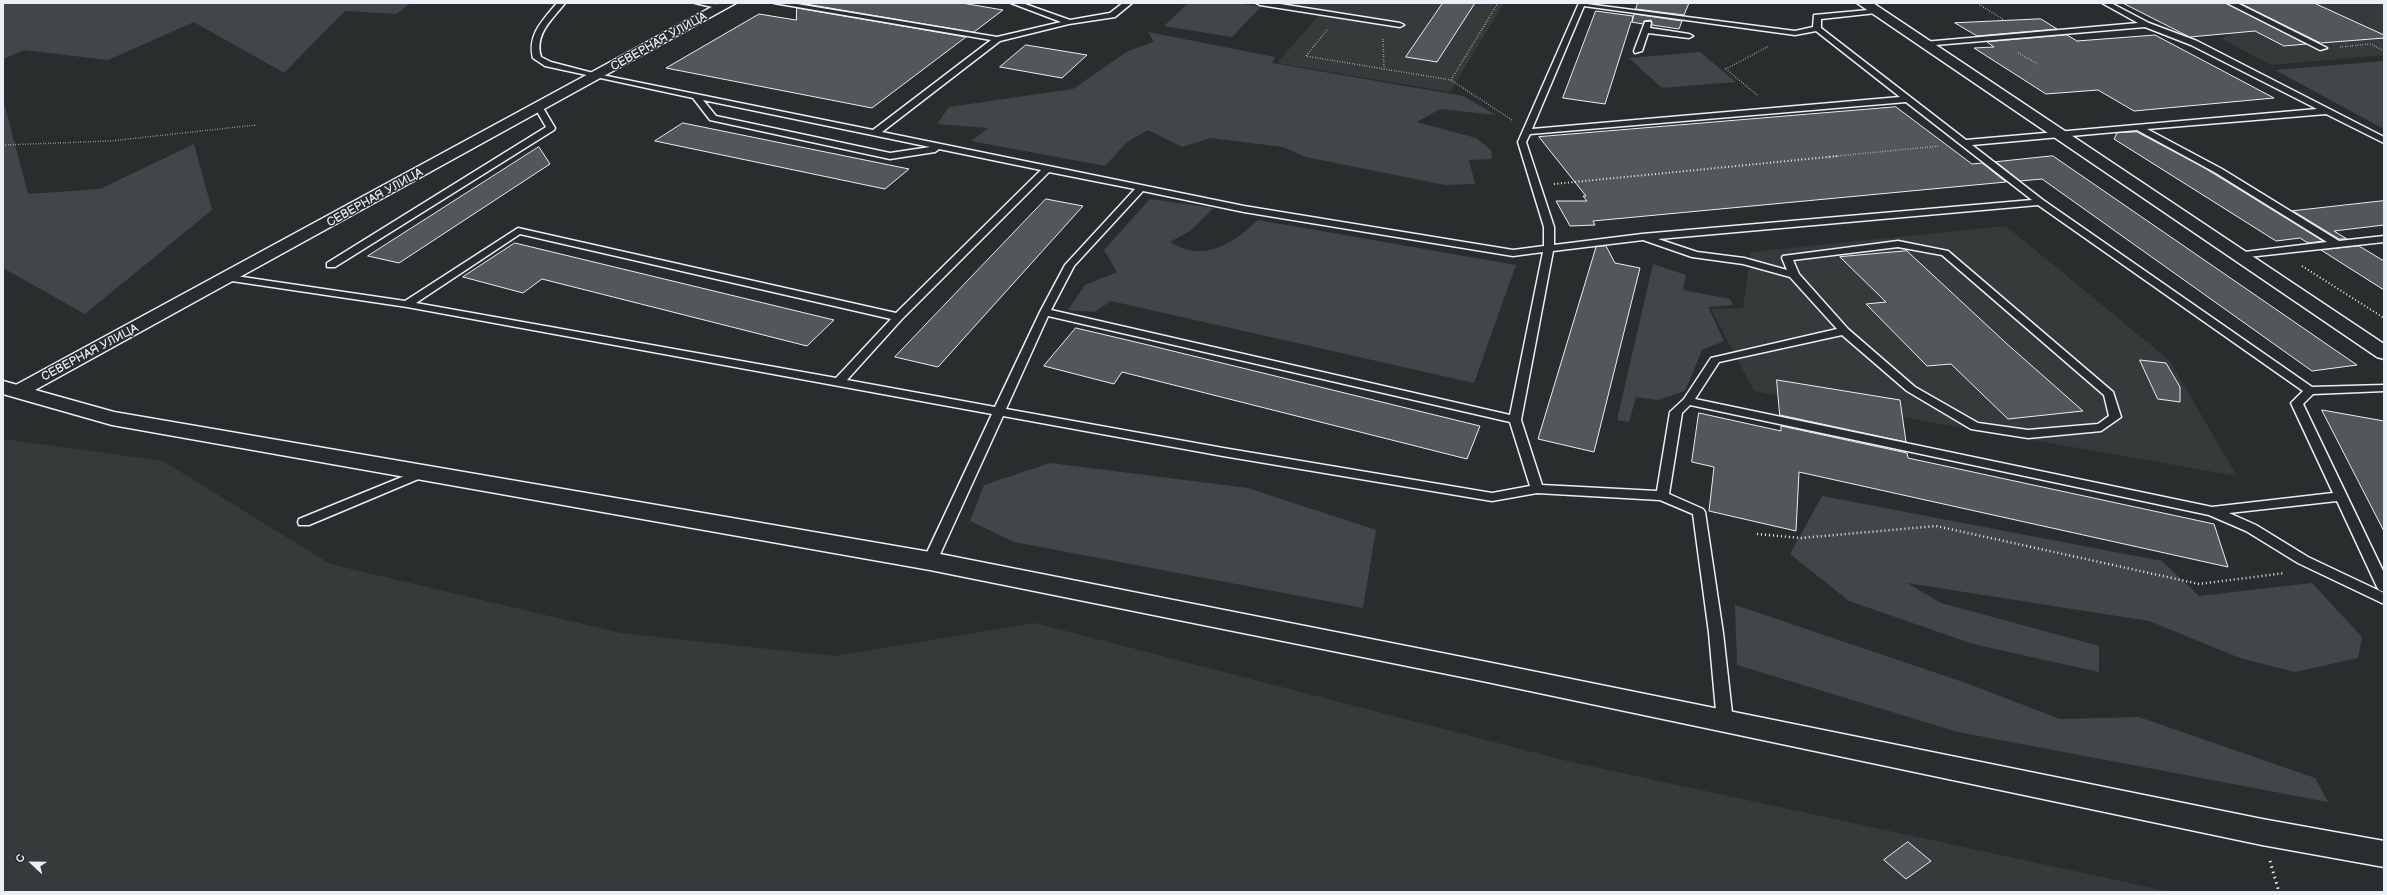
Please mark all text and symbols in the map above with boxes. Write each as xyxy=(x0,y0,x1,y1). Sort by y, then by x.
street label: СЕВЕРНАЯ УЛИЦА xyxy=(608,10,710,74)
street label: СЕВЕРНАЯ УЛИЦА xyxy=(324,166,426,230)
street label: СЕВЕРНАЯ УЛИЦА xyxy=(39,321,141,385)
north arrow xyxy=(12,843,52,883)
text: С xyxy=(13,852,28,864)

